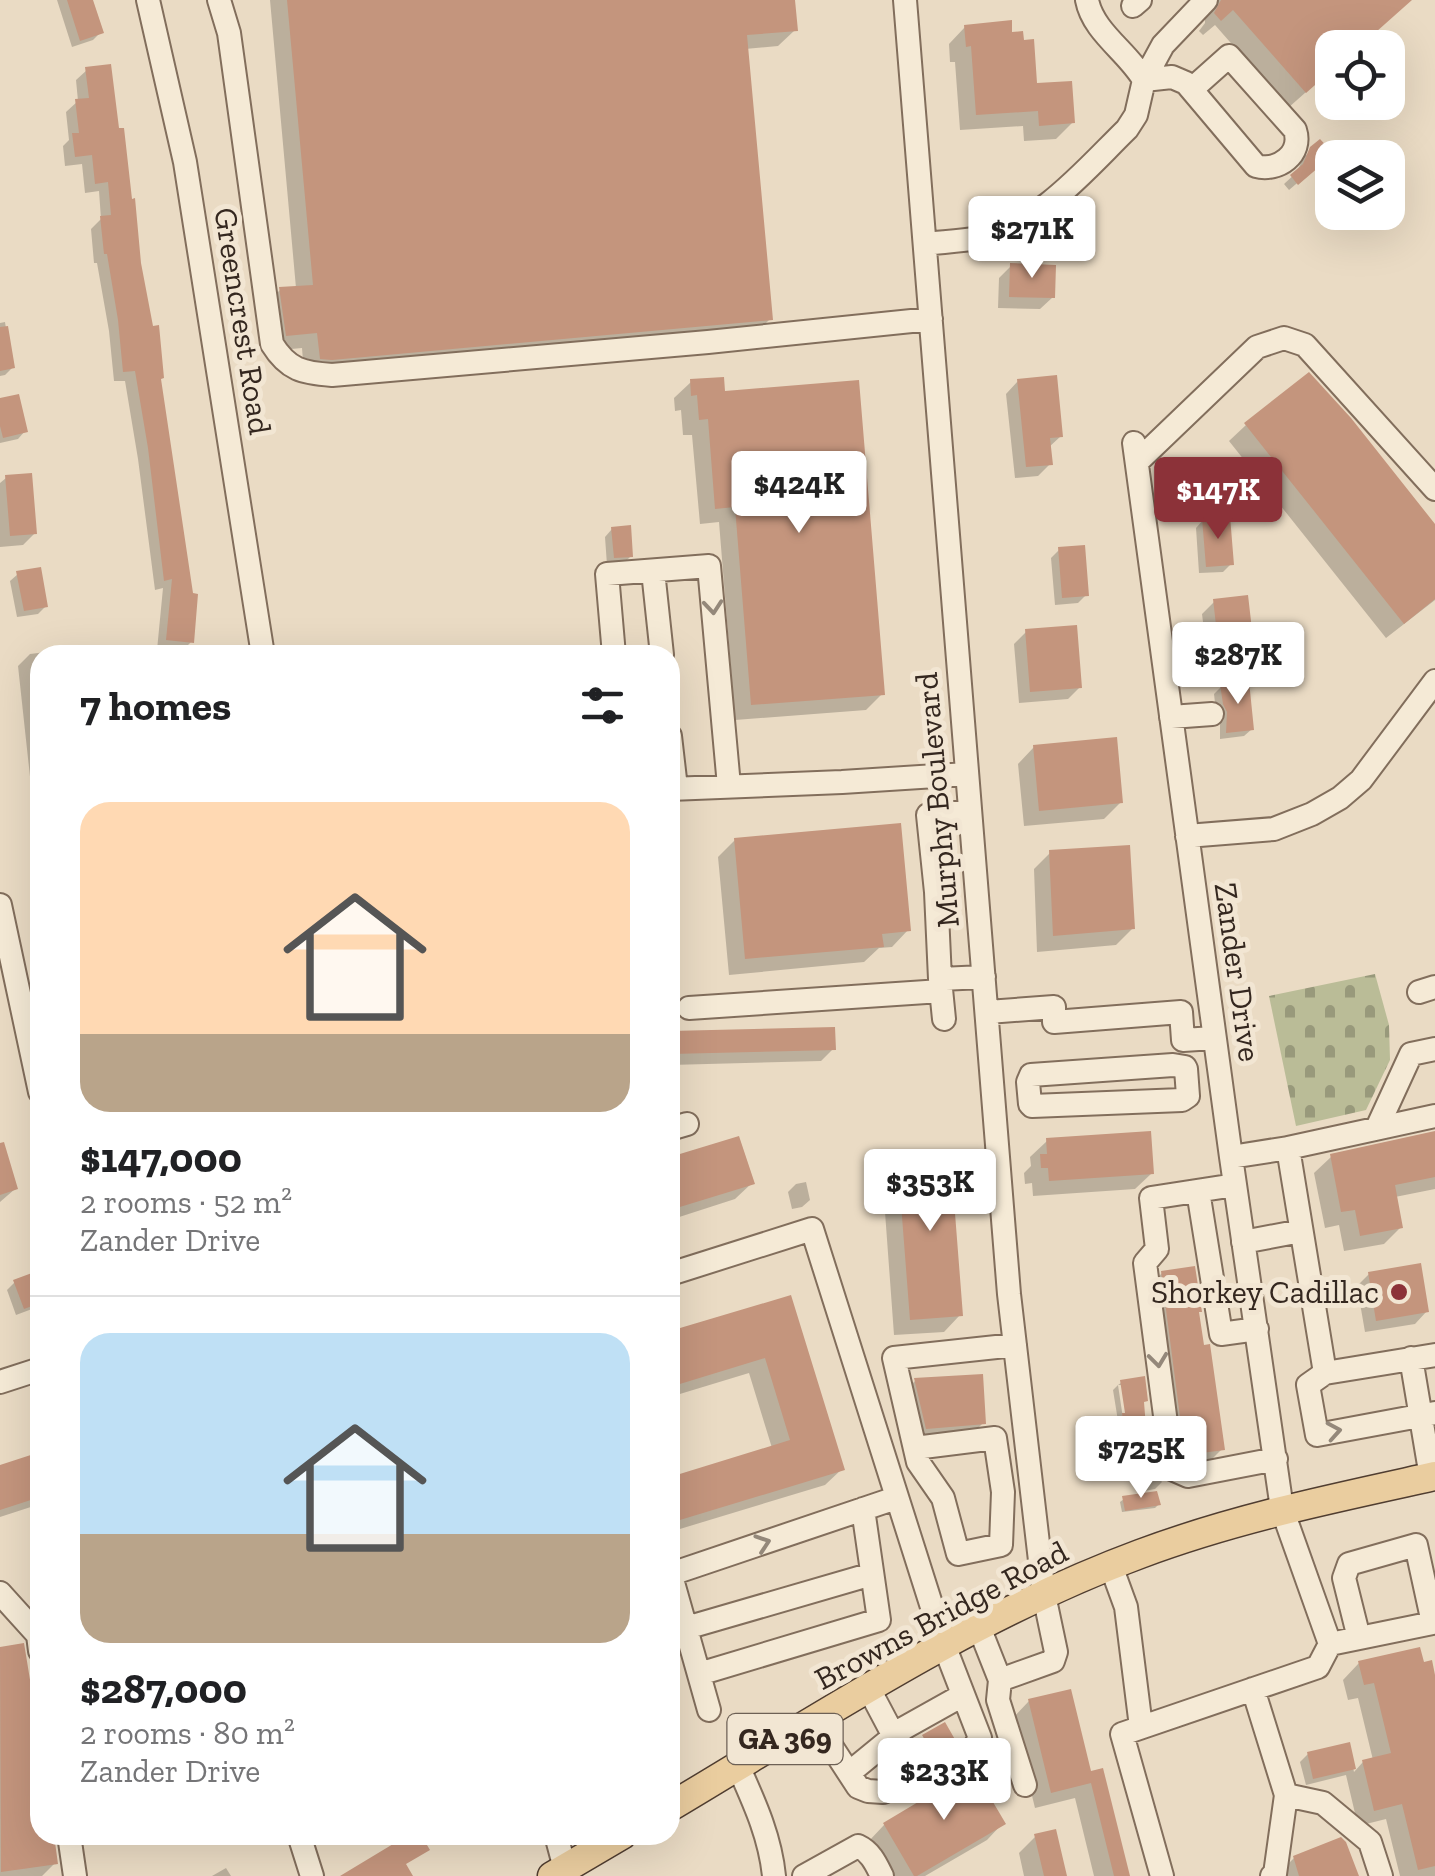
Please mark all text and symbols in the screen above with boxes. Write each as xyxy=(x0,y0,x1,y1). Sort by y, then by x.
map controls xyxy=(1315,30,1405,230)
button: locate xyxy=(1315,30,1405,120)
button: layers xyxy=(1315,140,1405,230)
pin: $271K xyxy=(962,196,1102,281)
street label: Greencrest Road xyxy=(206,205,280,438)
text: $271K xyxy=(990,209,1074,247)
pin: $424K xyxy=(729,451,869,536)
pin: $147K xyxy=(1148,457,1288,542)
text: $424K xyxy=(754,464,844,502)
text: $147K xyxy=(1176,470,1260,508)
one-way arrow xyxy=(701,600,723,616)
pin: $287K xyxy=(1168,622,1308,707)
text: $287K xyxy=(1194,635,1282,673)
street label: Murphy Boulevard xyxy=(907,670,967,929)
icon: filters xyxy=(575,678,630,733)
text: 7 homes xyxy=(80,680,231,731)
icon: home xyxy=(265,867,445,1047)
street label: Zander Drive xyxy=(1207,880,1269,1064)
text: $147,000 xyxy=(80,1132,242,1183)
pin: $353K xyxy=(860,1149,1000,1234)
text: $353K xyxy=(886,1162,974,1200)
text: 2 rooms · 52 m² xyxy=(80,1183,292,1221)
text: Zander Drive xyxy=(80,1221,260,1259)
place label: Shorkey Cadillac xyxy=(1151,1273,1379,1311)
marker: Shorkey Cadillac xyxy=(1388,1281,1410,1303)
one-way arrow xyxy=(1146,1352,1167,1368)
icon: home xyxy=(265,1398,445,1578)
pin: $725K xyxy=(1071,1416,1211,1501)
one-way arrow xyxy=(1326,1421,1342,1442)
text: $725K xyxy=(1097,1429,1185,1467)
street label: Browns Bridge Road xyxy=(808,1532,1074,1698)
one-way arrow xyxy=(753,1534,771,1555)
text: $287,000 xyxy=(80,1663,247,1714)
text: 2 rooms · 80 m² xyxy=(80,1714,295,1752)
road number: GA 369 xyxy=(728,1714,842,1764)
pin: $233K xyxy=(874,1738,1014,1823)
text: $233K xyxy=(900,1751,988,1789)
text: Zander Drive xyxy=(80,1752,260,1790)

